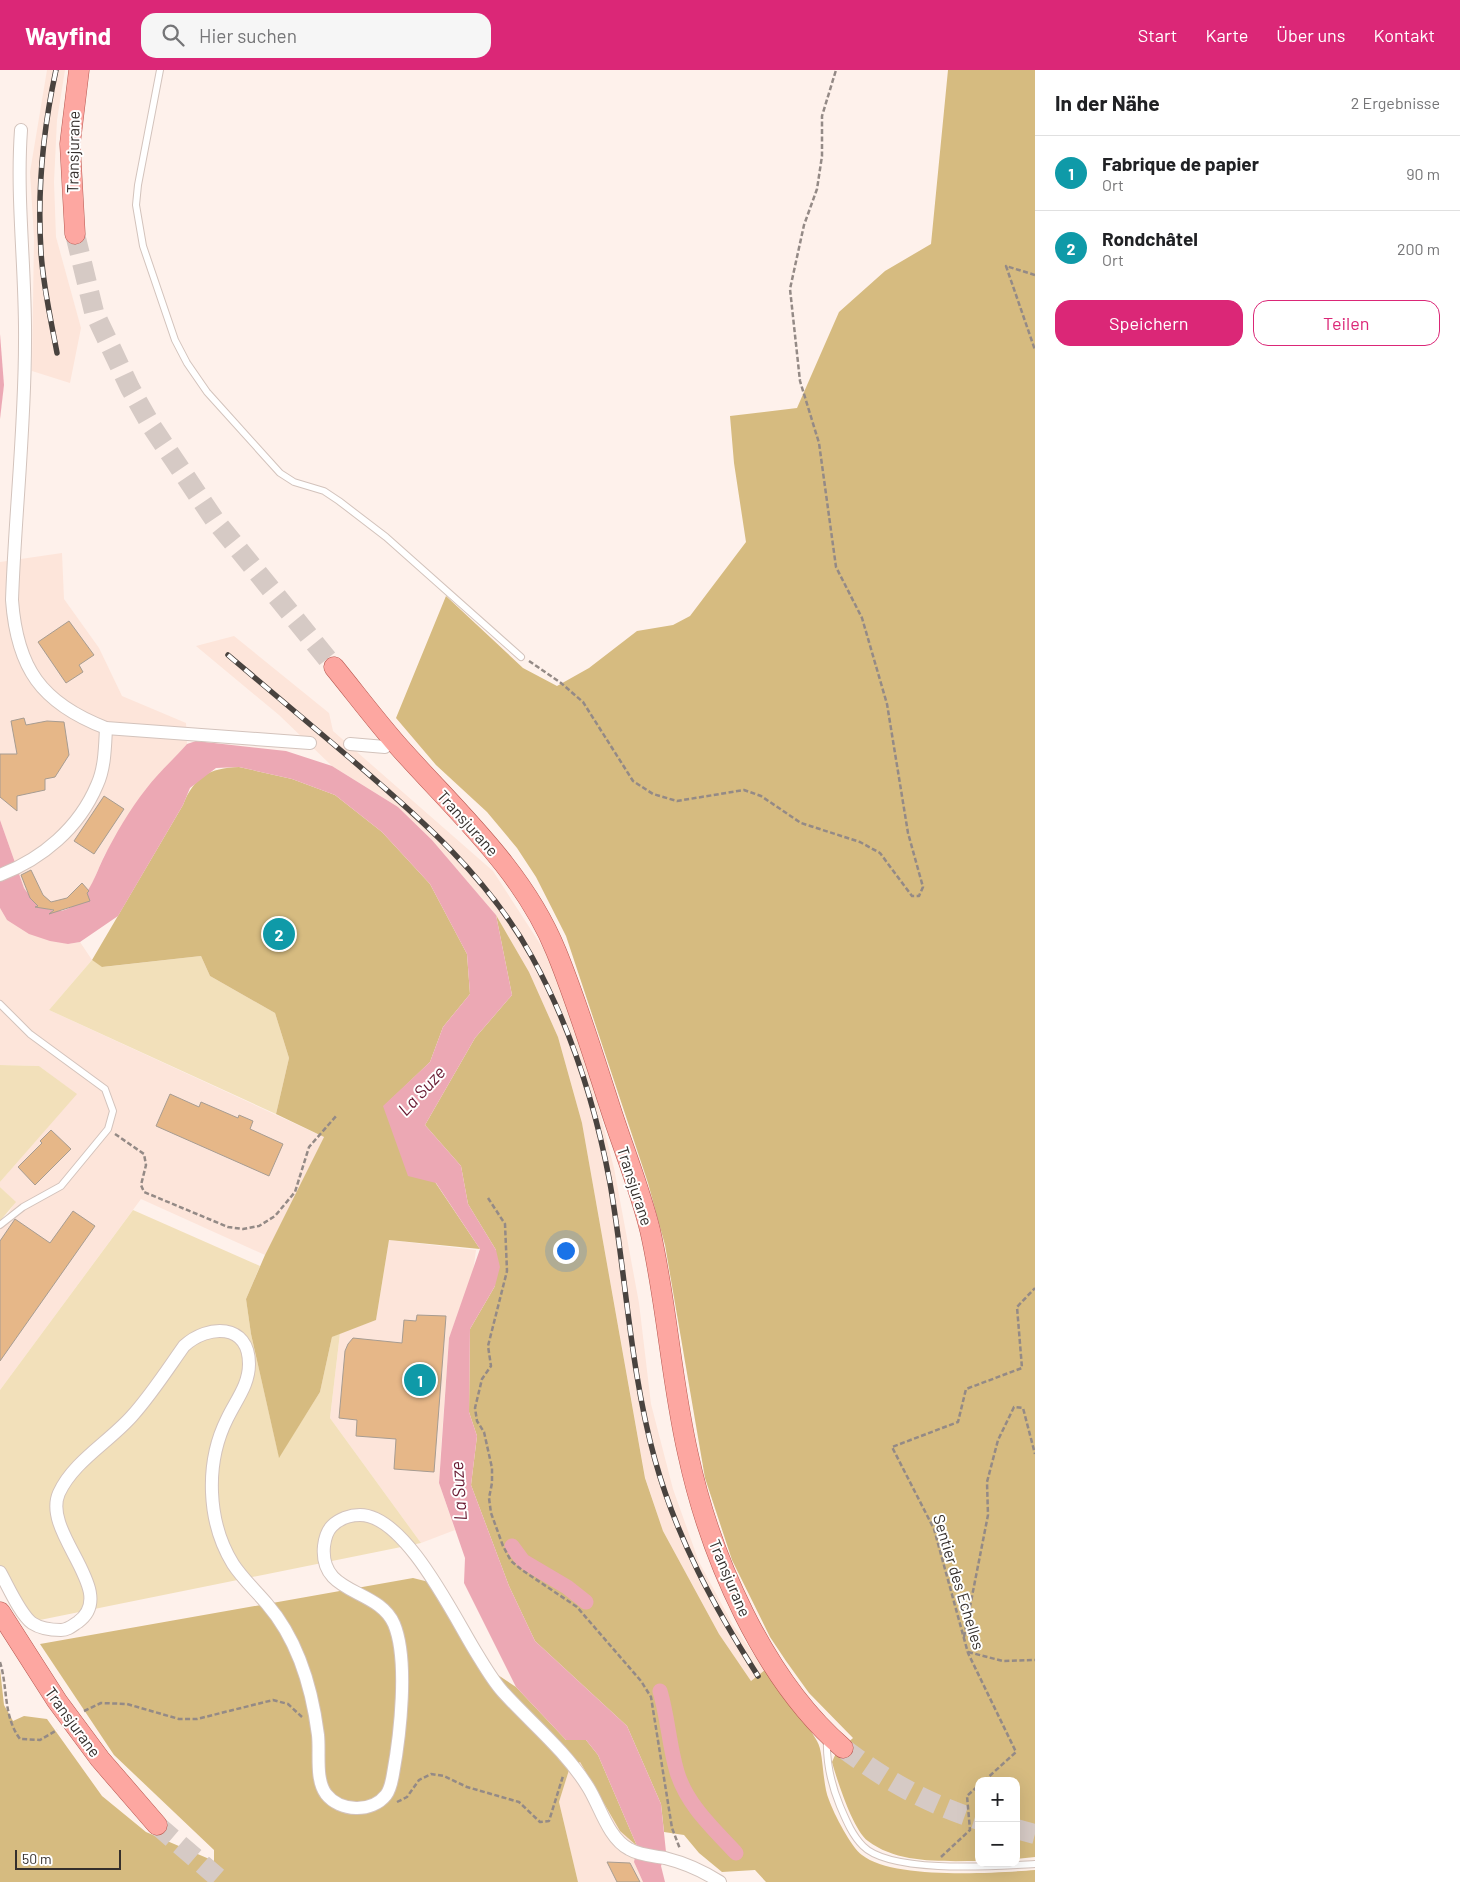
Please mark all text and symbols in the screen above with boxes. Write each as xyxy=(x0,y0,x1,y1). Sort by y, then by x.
search box xyxy=(141,13,491,58)
text: Wayfind xyxy=(25,21,111,50)
icon: search xyxy=(159,21,187,49)
text: Hier suchen xyxy=(199,24,297,47)
text: Start xyxy=(1138,24,1177,46)
text: Karte xyxy=(1205,24,1248,46)
text: Über uns xyxy=(1276,24,1345,46)
text: Kontakt xyxy=(1373,24,1435,46)
text: In der Nähe xyxy=(1055,90,1160,115)
text: 2 Ergebnisse xyxy=(1351,93,1440,112)
street label: Transjurane xyxy=(62,111,83,193)
text: Fabrique de papier xyxy=(1102,152,1259,175)
text: 1 xyxy=(1068,164,1074,183)
text: 90 m xyxy=(1406,164,1440,183)
text: Ort xyxy=(1102,175,1124,194)
text: Rondchâtel xyxy=(1102,227,1198,250)
text: 2 xyxy=(1067,239,1075,258)
text: 200 m xyxy=(1397,239,1440,258)
text: Ort xyxy=(1102,250,1124,269)
button: Speichern xyxy=(1055,300,1243,346)
button: Teilen xyxy=(1253,300,1440,346)
street label: Transjurane xyxy=(434,786,503,860)
pin: 2 xyxy=(263,915,295,953)
water label: La Suze xyxy=(393,1061,450,1120)
street label: Transjurane xyxy=(614,1144,657,1228)
your location xyxy=(553,1238,579,1264)
pin: 1 xyxy=(404,1361,436,1399)
water label: La Suze xyxy=(445,1461,471,1522)
street label: Sentier des Echelles xyxy=(930,1512,989,1652)
street label: Transjurane xyxy=(706,1536,755,1619)
street label: Transjurane xyxy=(42,1683,105,1760)
map controls xyxy=(975,1777,1020,1867)
button: + xyxy=(975,1777,1020,1822)
button: − xyxy=(975,1822,1020,1867)
scale bar xyxy=(15,1847,121,1870)
text: 50 m xyxy=(22,1850,51,1867)

